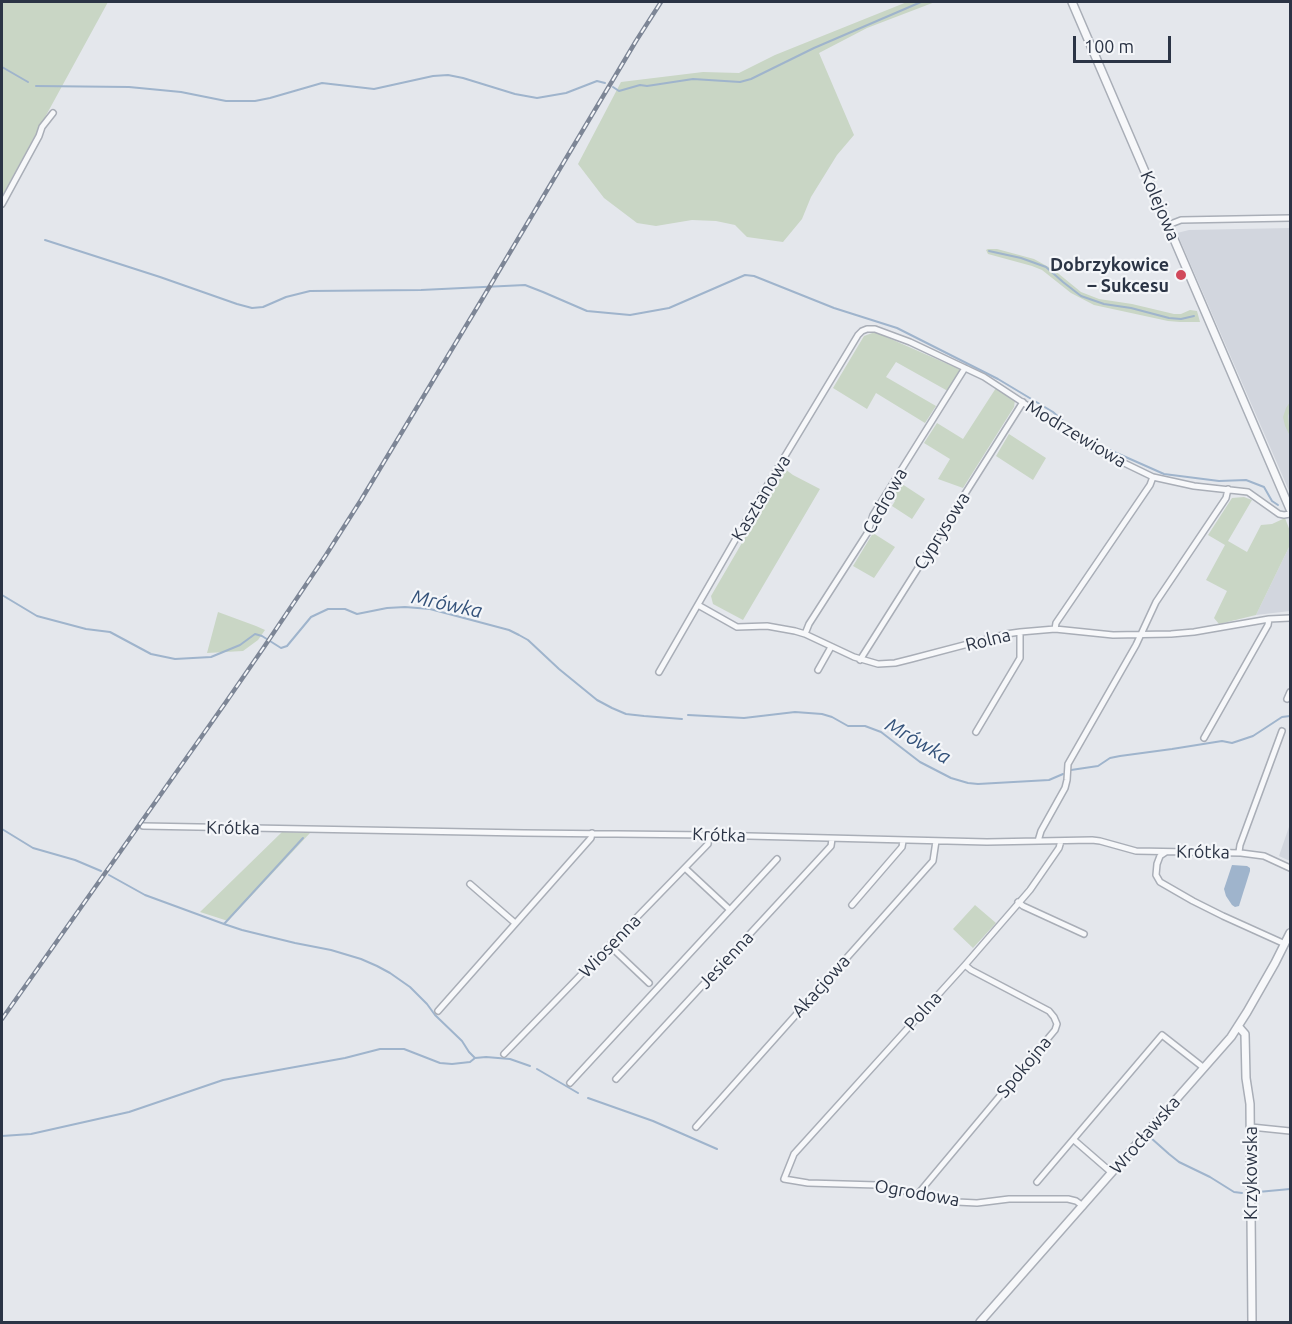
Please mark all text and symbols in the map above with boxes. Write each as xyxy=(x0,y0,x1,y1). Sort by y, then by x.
scale bar xyxy=(1076,24,1174,62)
text: 100 m xyxy=(1084,36,1134,56)
street label: Kolejowa xyxy=(1136,168,1184,244)
place label: Dobrzykowice – Sukcesu xyxy=(1050,254,1169,296)
marker: Dobrzykowice – Sukcesu xyxy=(1174,268,1188,282)
street label: Modrzewiowa xyxy=(1022,395,1130,473)
street label: Kasztanowa xyxy=(727,451,795,545)
street label: Cedrowa xyxy=(858,464,912,538)
street label: Cyprysowa xyxy=(910,488,974,574)
water label: Mrówka xyxy=(409,585,485,623)
street label: Rolna xyxy=(963,624,1013,656)
water label: Mrówka xyxy=(881,713,955,769)
street label: Krótka xyxy=(206,817,260,839)
street label: Krótka xyxy=(692,823,746,847)
street label: Krótka xyxy=(1176,841,1230,863)
street label: Wiosenna xyxy=(575,910,645,982)
street label: Jesienna xyxy=(694,927,758,993)
street label: Akacjowa xyxy=(787,950,855,1022)
street label: Polna xyxy=(900,987,946,1035)
street label: Spokojna xyxy=(992,1032,1056,1102)
street label: Wrocławska xyxy=(1105,1092,1185,1178)
street label: Krzykowska xyxy=(1240,1126,1262,1220)
street label: Ogrodowa xyxy=(873,1175,961,1211)

